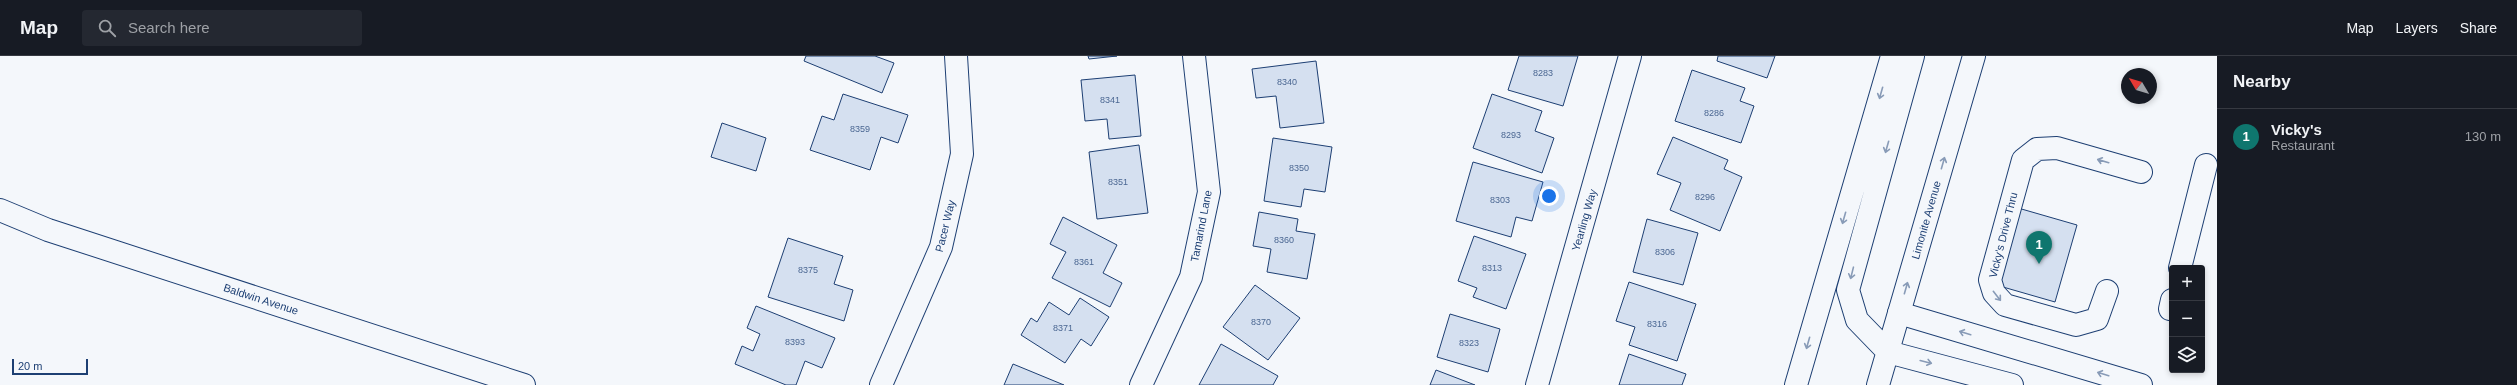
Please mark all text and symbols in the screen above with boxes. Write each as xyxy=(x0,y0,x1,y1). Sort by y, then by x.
search box xyxy=(82,10,362,46)
text: Map xyxy=(20,17,58,38)
icon: search xyxy=(96,17,118,39)
text: Search here xyxy=(128,19,210,36)
text: Map xyxy=(2346,20,2374,36)
text: Layers xyxy=(2396,20,2438,36)
text: Share xyxy=(2460,20,2497,36)
house number: 8283 xyxy=(1533,68,1553,78)
north arrow xyxy=(2121,68,2157,104)
text: Nearby xyxy=(2233,72,2291,91)
house number: 8340 xyxy=(1277,77,1297,87)
one-way arrow xyxy=(1877,87,1884,100)
house number: 8341 xyxy=(1100,95,1120,105)
house number: 8286 xyxy=(1704,108,1724,118)
text: Vicky's xyxy=(2271,121,2322,138)
house number: 8359 xyxy=(850,124,870,134)
text: 1 xyxy=(2242,129,2250,144)
text: 130 m xyxy=(2465,129,2501,144)
house number: 8293 xyxy=(1501,130,1521,140)
text: Restaurant xyxy=(2271,138,2335,153)
one-way arrow xyxy=(1883,141,1890,154)
one-way arrow xyxy=(1940,157,1947,170)
one-way arrow xyxy=(2097,157,2110,164)
house number: 8350 xyxy=(1289,163,1309,173)
house number: 8351 xyxy=(1108,177,1128,187)
street label: Limonite Avenue xyxy=(1909,179,1943,261)
your location xyxy=(1539,186,1559,206)
street label: Yearling Way xyxy=(1569,187,1599,252)
street label: Tamarind Lane xyxy=(1188,189,1214,263)
street label: Vicky's Drive Thru xyxy=(1987,191,2019,279)
house number: 8296 xyxy=(1695,192,1715,202)
house number: 8303 xyxy=(1490,195,1510,205)
street label: Pacer Way xyxy=(933,198,957,253)
one-way arrow xyxy=(1840,212,1847,225)
pin: 1 xyxy=(2026,231,2052,264)
house number: 8360 xyxy=(1274,235,1294,245)
house number: 8306 xyxy=(1655,247,1675,257)
house number: 8361 xyxy=(1074,257,1094,267)
house number: 8313 xyxy=(1482,263,1502,273)
house number: 8375 xyxy=(798,265,818,275)
map controls xyxy=(2169,265,2205,373)
button: + xyxy=(2169,265,2205,301)
one-way arrow xyxy=(1848,266,1855,279)
street label: Baldwin Avenue xyxy=(222,281,300,317)
one-way arrow xyxy=(1903,281,1910,294)
one-way arrow xyxy=(1993,290,2002,301)
button: − xyxy=(2169,301,2205,337)
house number: 8370 xyxy=(1251,317,1271,327)
house number: 8316 xyxy=(1647,319,1667,329)
house number: 8371 xyxy=(1053,323,1073,333)
one-way arrow xyxy=(1959,329,1972,336)
one-way arrow xyxy=(1804,336,1811,349)
house number: 8393 xyxy=(785,337,805,347)
button: layers xyxy=(2169,337,2205,373)
house number: 8323 xyxy=(1459,338,1479,348)
scale bar xyxy=(12,357,88,376)
one-way arrow xyxy=(1919,358,1932,366)
text: 20 m xyxy=(18,360,42,372)
one-way arrow xyxy=(2097,370,2110,377)

